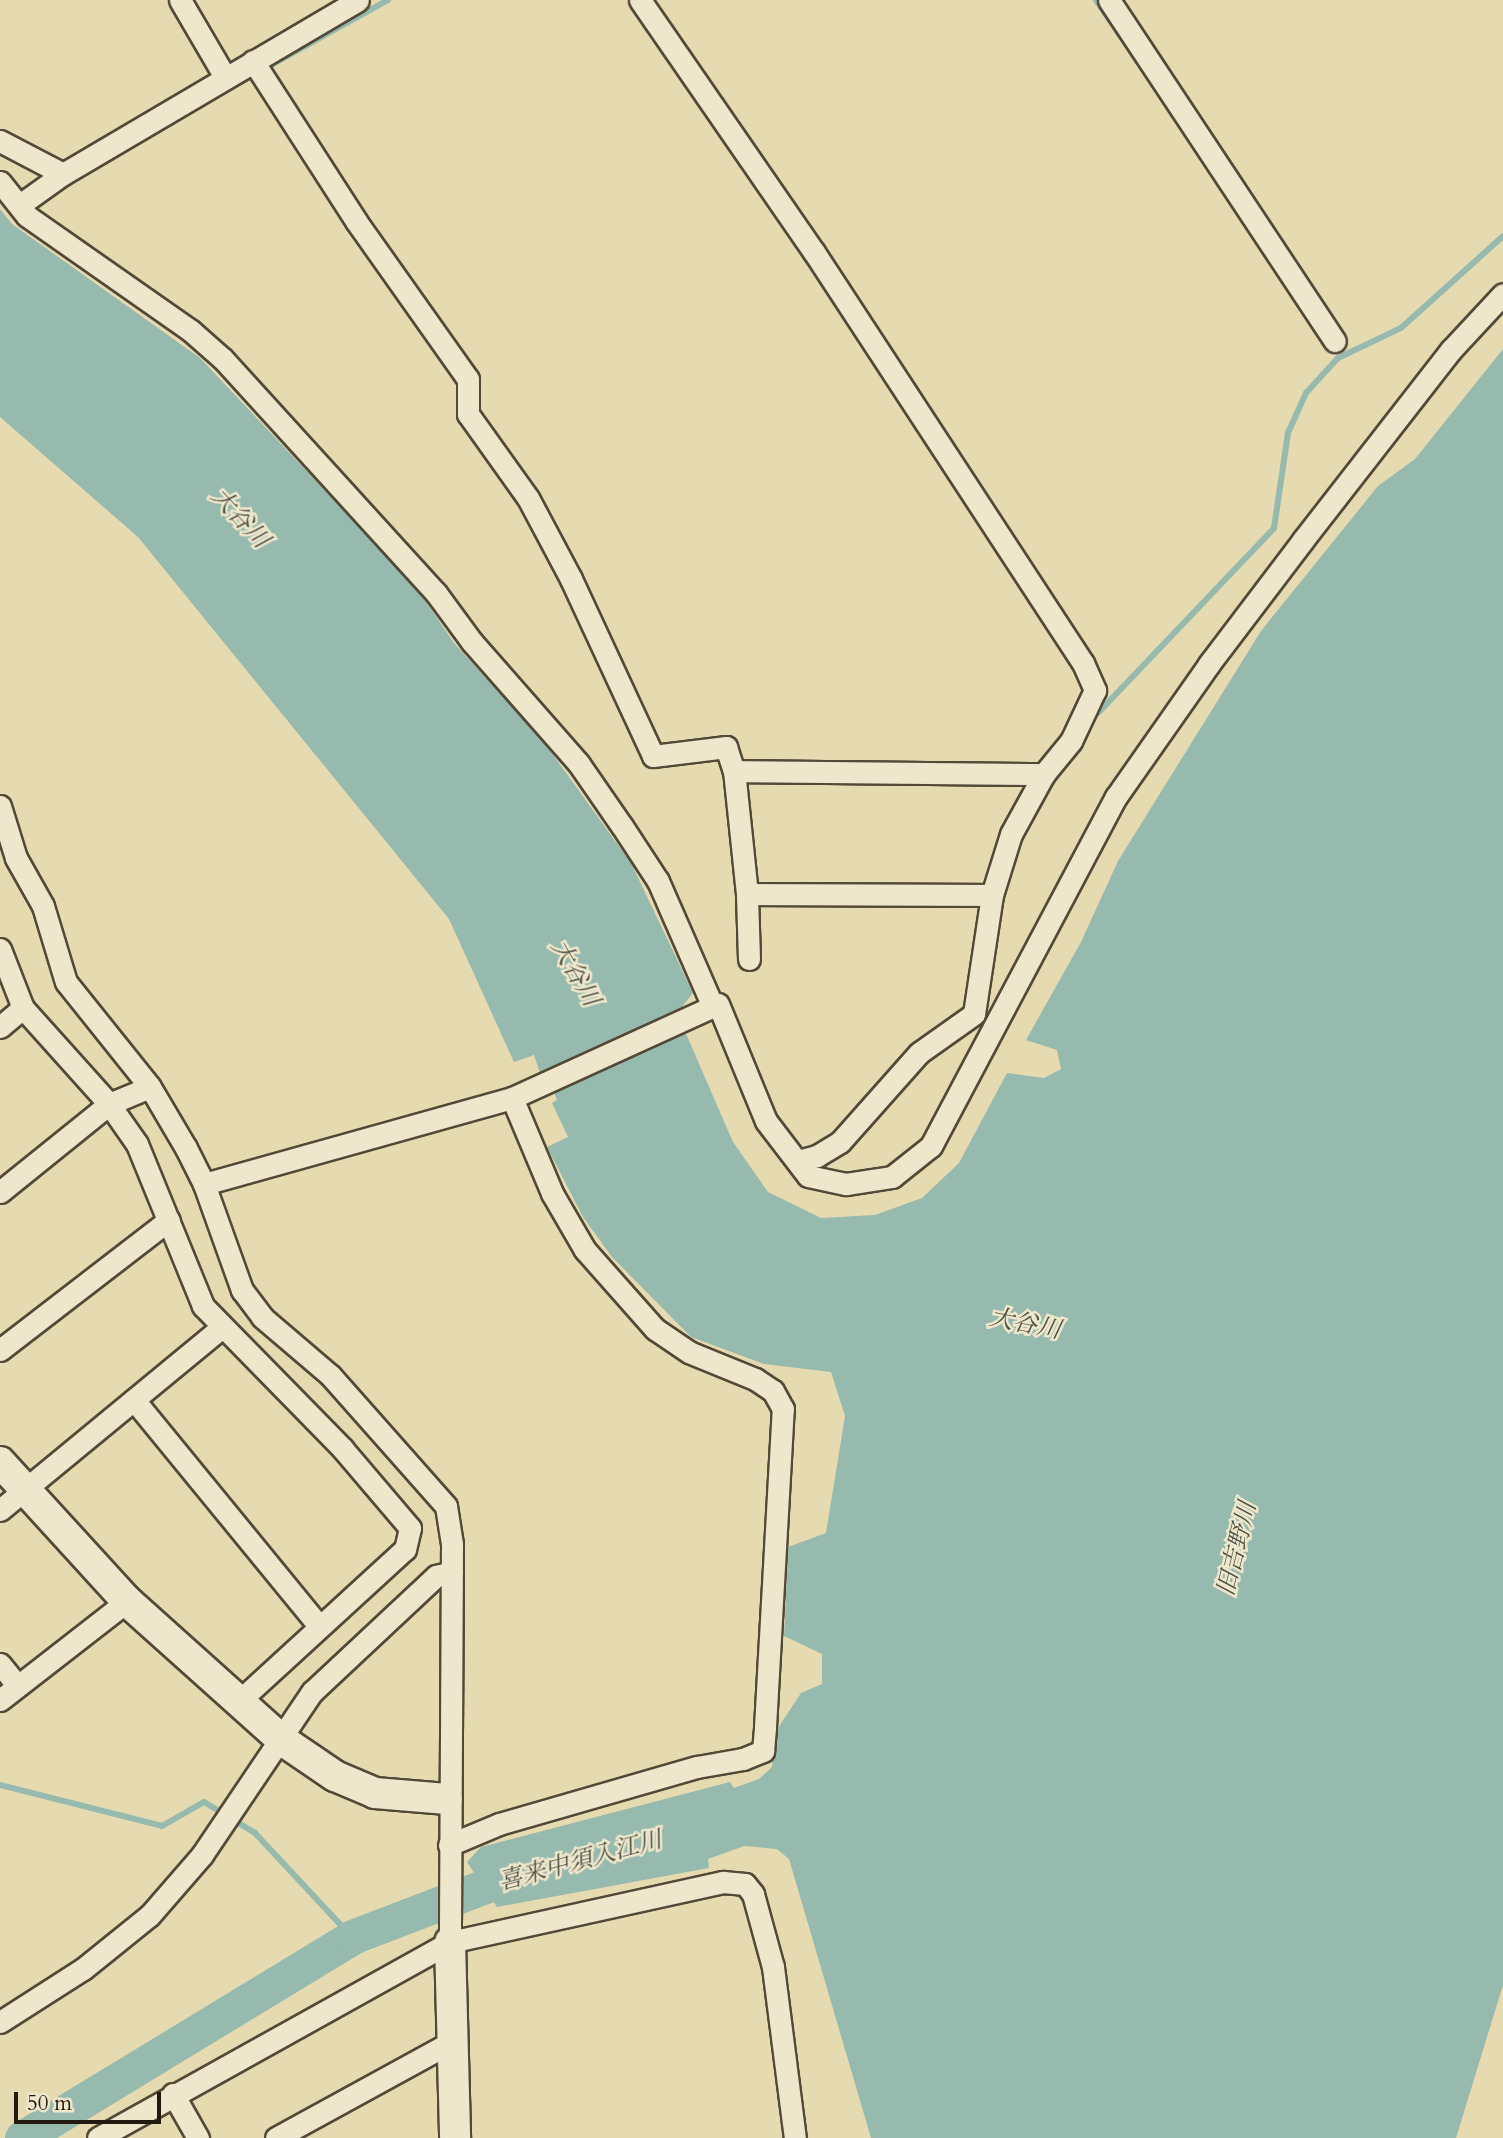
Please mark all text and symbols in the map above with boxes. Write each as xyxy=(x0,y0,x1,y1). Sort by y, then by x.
water label: 大谷川 xyxy=(205,482,275,554)
water label: 大谷川 xyxy=(545,935,605,1011)
water label: 大谷川 xyxy=(987,1303,1063,1345)
water label: 旧吉野川 xyxy=(1211,1499,1263,1599)
water label: 喜来中須入江川 xyxy=(495,1825,665,1897)
scale bar xyxy=(18,2078,164,2122)
text: 50 m xyxy=(27,2089,72,2118)

